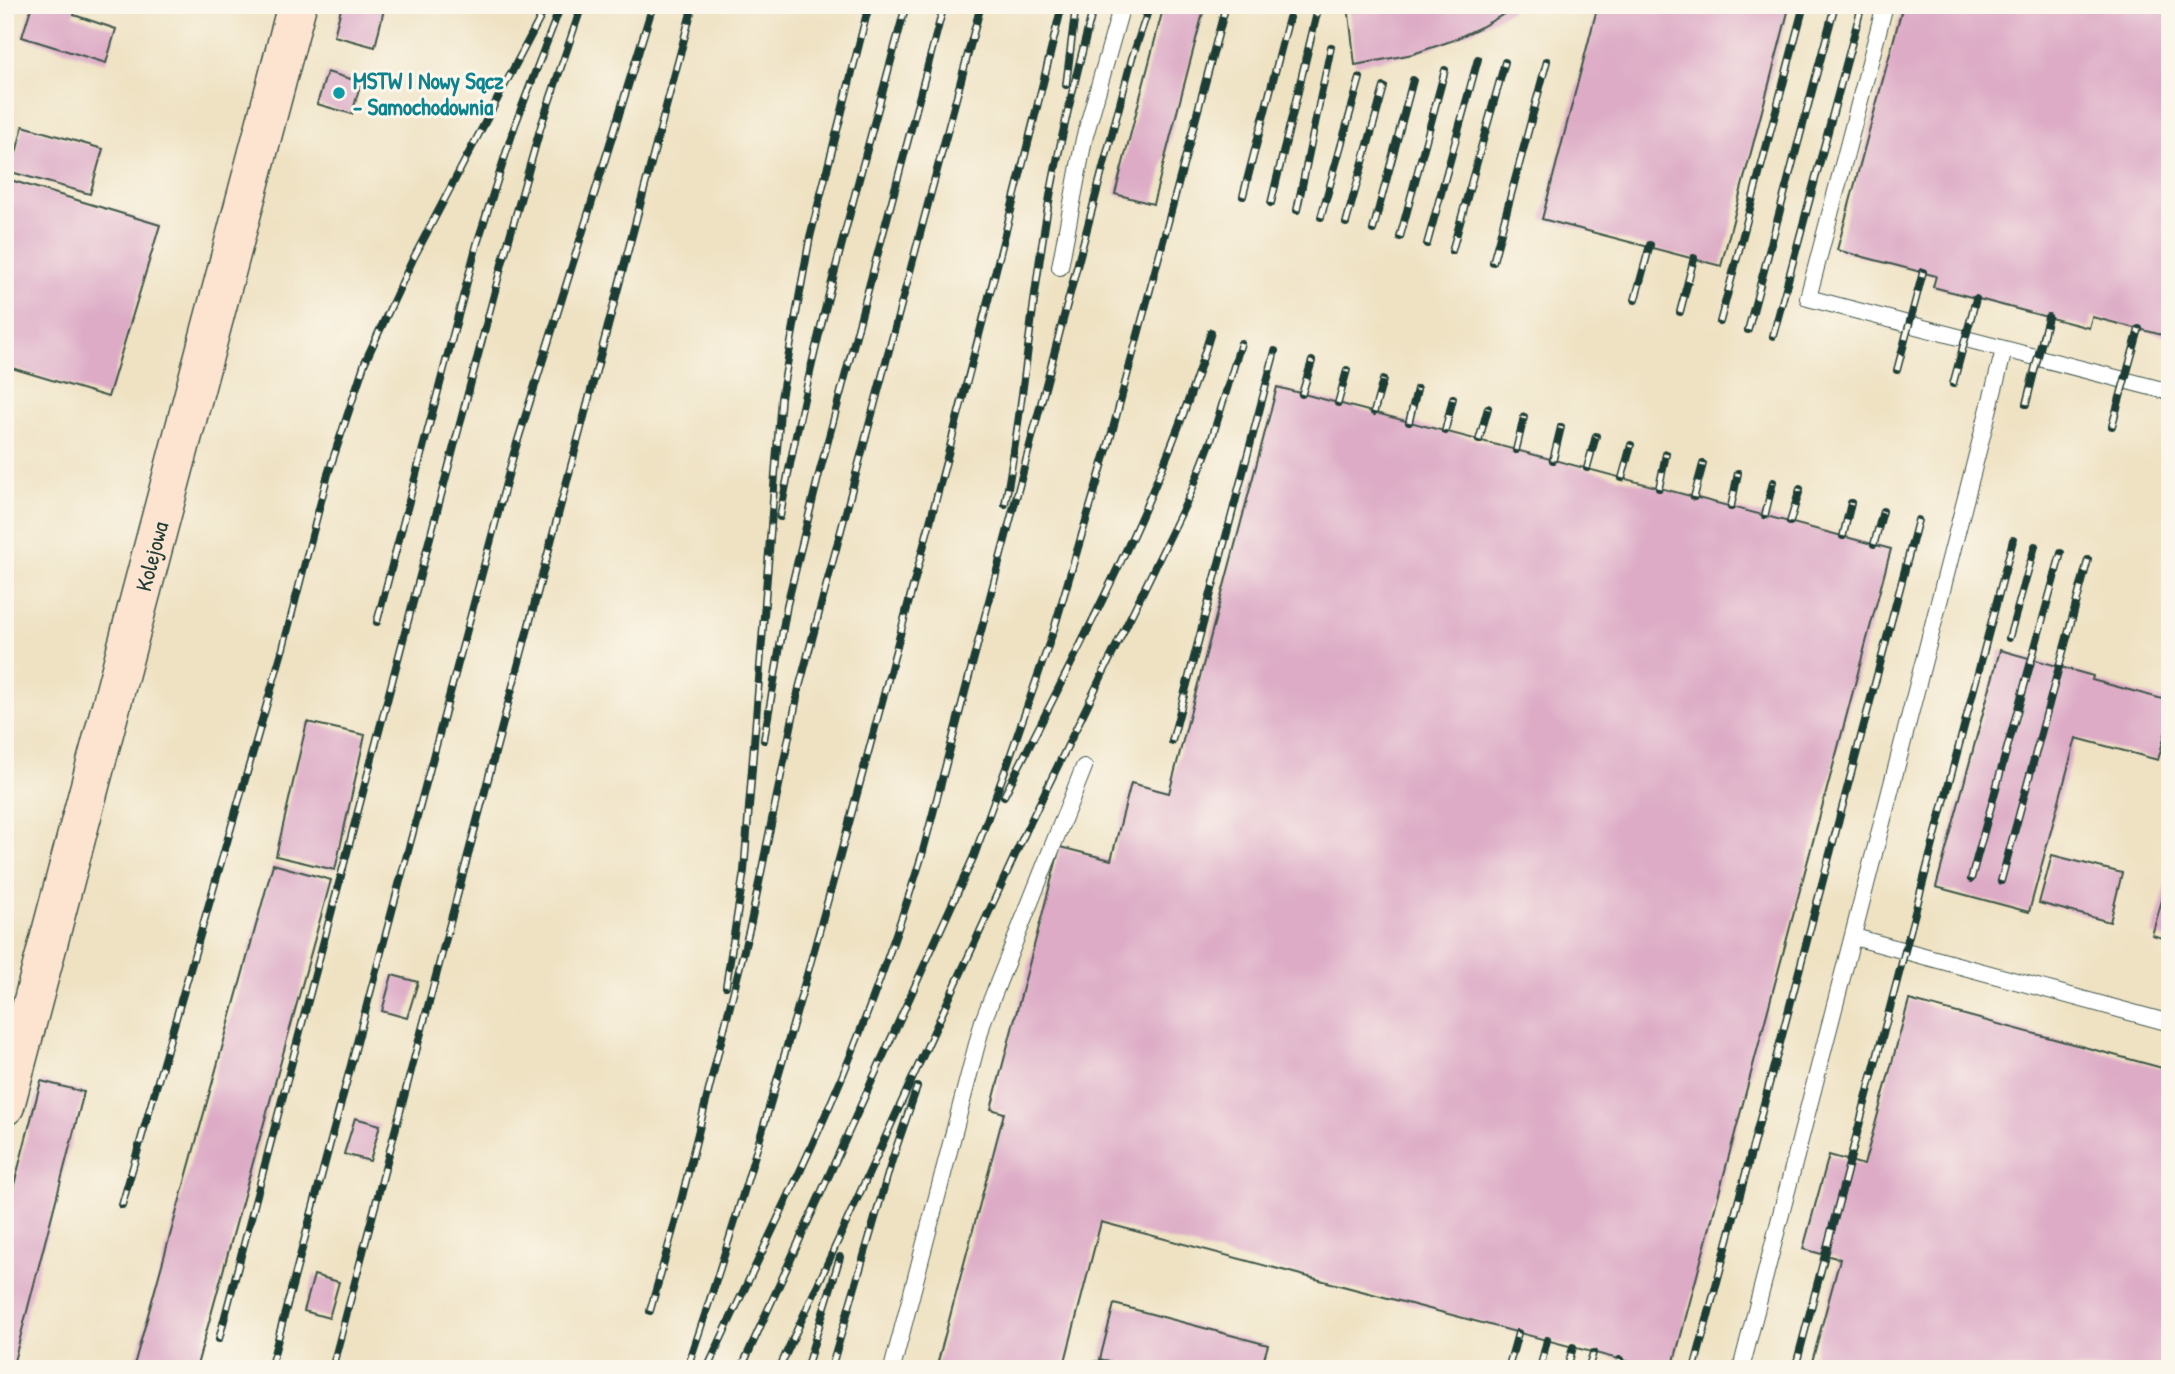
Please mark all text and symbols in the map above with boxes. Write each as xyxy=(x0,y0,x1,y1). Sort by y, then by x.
place label: MSTW I Nowy Sącz - Samochodownia xyxy=(353,65,504,122)
marker: MSTW I Nowy Sącz - Samochodownia xyxy=(331,85,347,101)
street label: Kolejowa xyxy=(127,518,175,594)

